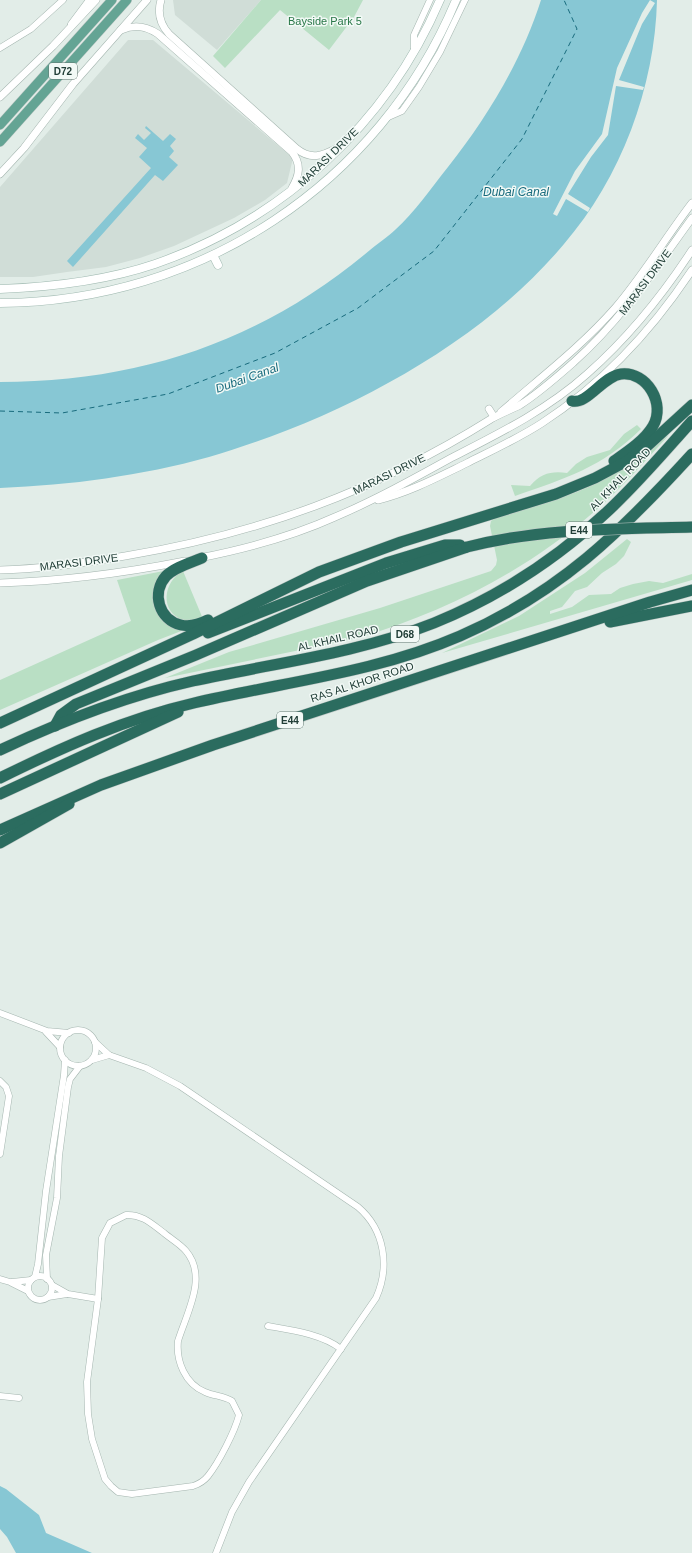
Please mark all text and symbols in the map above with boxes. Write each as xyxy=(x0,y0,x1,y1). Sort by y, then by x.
park label: Bayside Park 5 xyxy=(288,15,362,27)
road number: D72 xyxy=(49,63,77,79)
street label: MARASI DRIVE xyxy=(295,125,361,189)
water label: Dubai Canal xyxy=(483,185,549,199)
street label: MARASI DRIVE xyxy=(616,247,674,317)
water label: Dubai Canal xyxy=(214,360,281,396)
street label: AL KHAIL ROAD xyxy=(587,445,653,513)
street label: MARASI DRIVE xyxy=(351,451,427,497)
road number: E44 xyxy=(566,522,592,538)
street label: MARASI DRIVE xyxy=(39,551,119,573)
street label: AL KHAIL ROAD xyxy=(297,623,380,653)
road number: D68 xyxy=(391,626,419,642)
street label: RAS AL KHOR ROAD xyxy=(309,660,415,704)
road number: E44 xyxy=(277,712,303,728)

